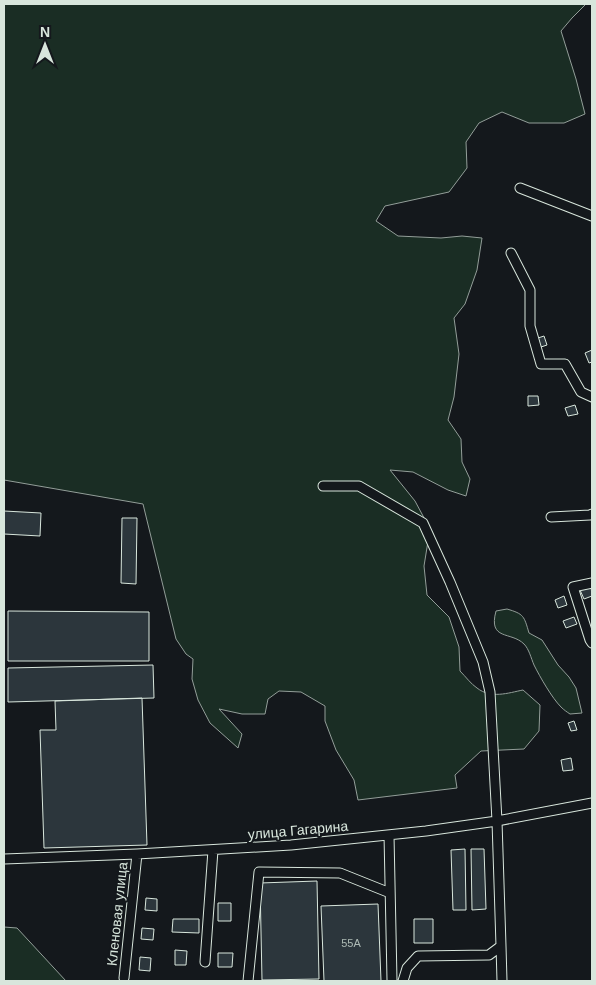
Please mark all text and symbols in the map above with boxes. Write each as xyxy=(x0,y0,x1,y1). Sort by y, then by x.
north arrow xyxy=(20,20,70,70)
text: N xyxy=(40,24,50,40)
street label: улица Гагарина xyxy=(247,818,349,842)
street label: Кленовая улица xyxy=(104,861,130,967)
house number: 55А xyxy=(341,937,361,949)

